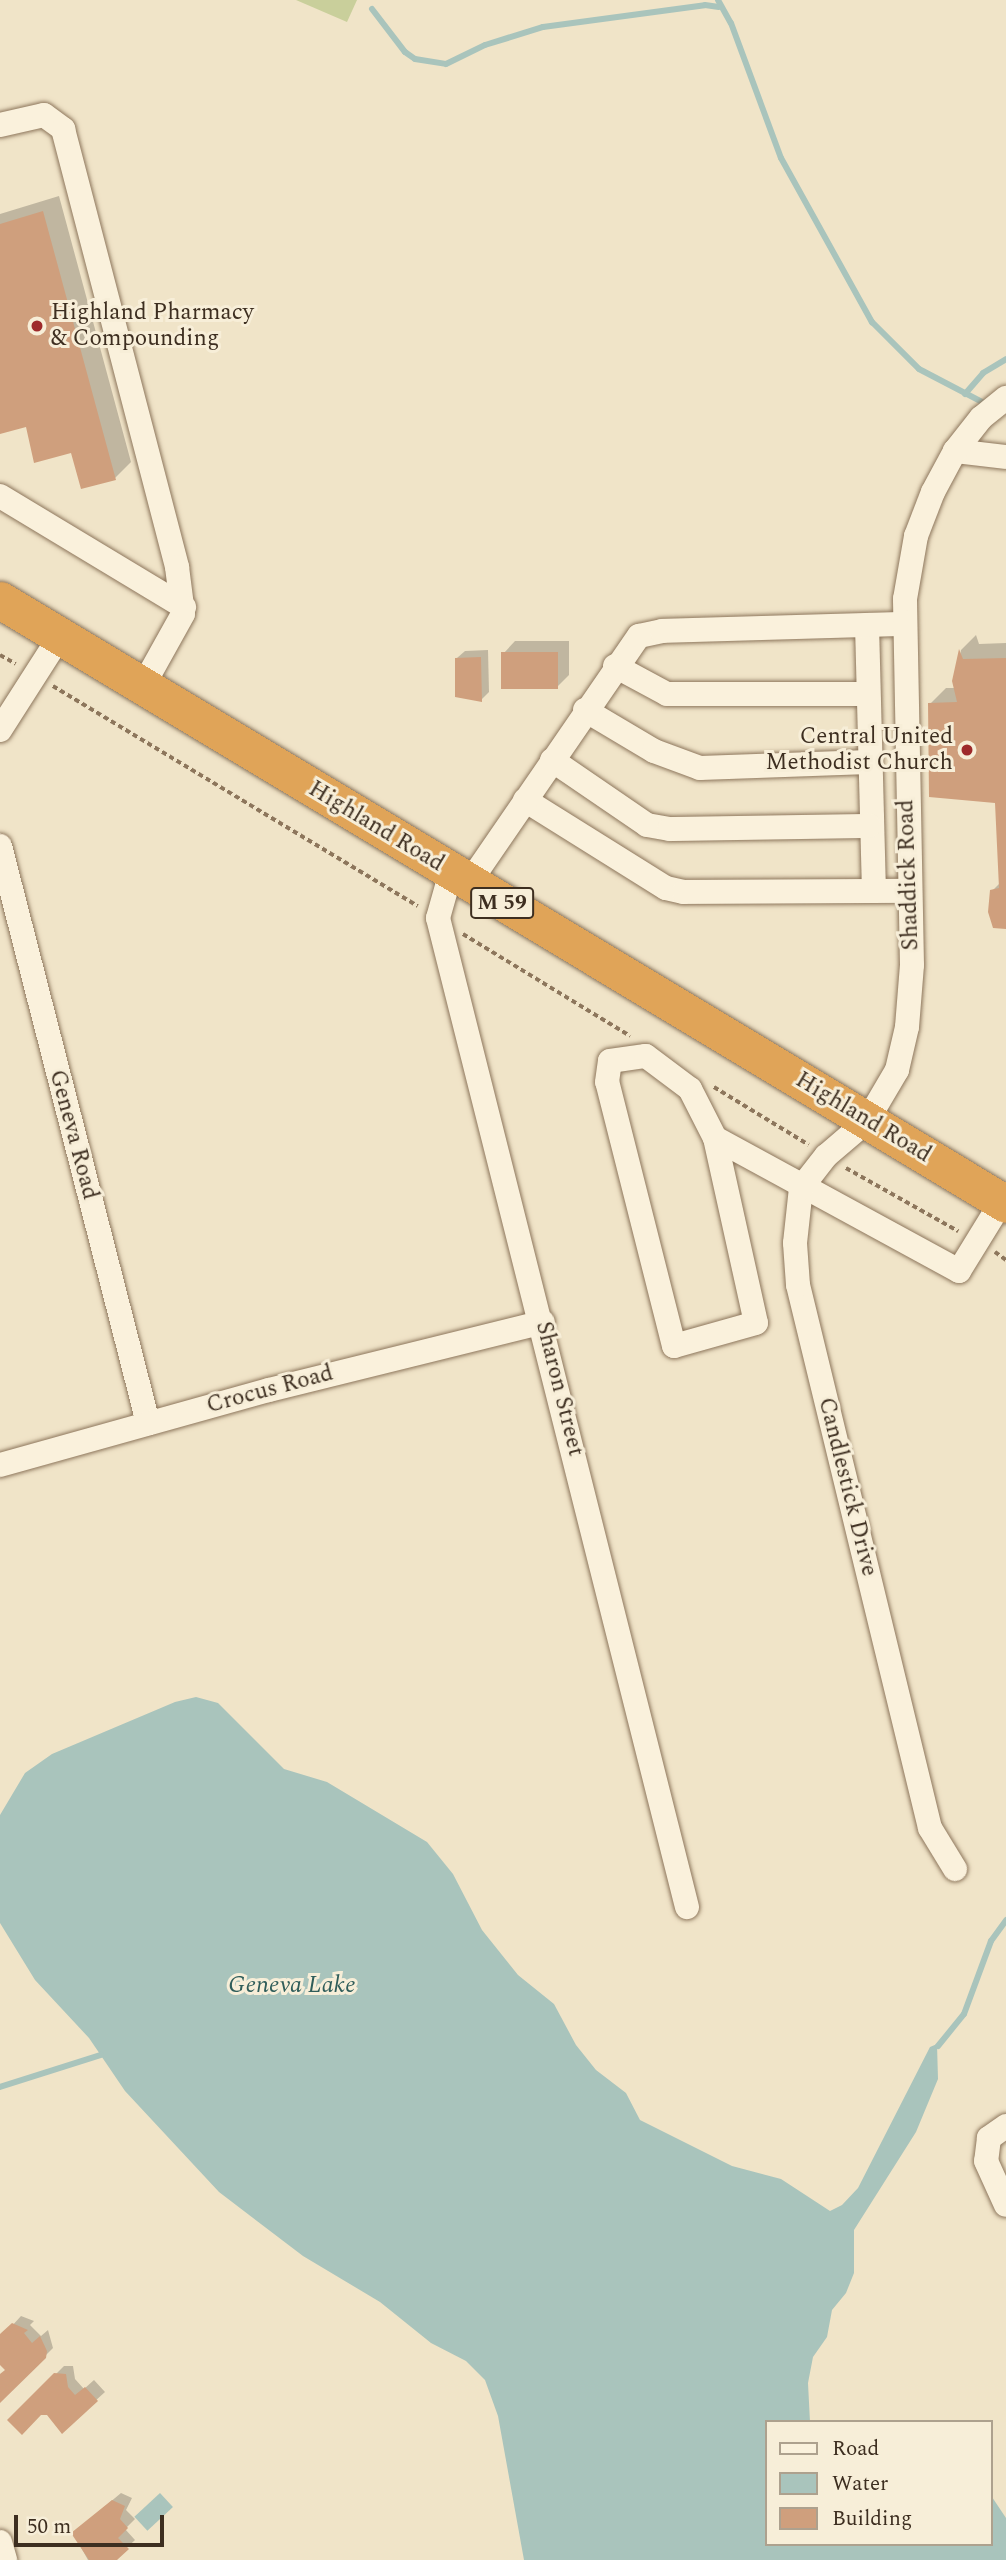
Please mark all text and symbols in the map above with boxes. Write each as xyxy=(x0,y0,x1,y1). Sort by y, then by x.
place label: Highland Pharmacy & Compounding xyxy=(51,299,254,353)
marker: Highland Pharmacy & Compounding xyxy=(29,318,45,334)
place label: Central United Methodist Church xyxy=(766,723,953,777)
marker: Central United Methodist Church xyxy=(959,742,975,758)
street label: Highland Road xyxy=(303,776,449,878)
street label: Shaddick Road xyxy=(893,799,925,951)
road number: M 59 xyxy=(469,886,535,920)
street label: Geneva Road xyxy=(42,1067,104,1203)
street label: Highland Road xyxy=(790,1067,936,1169)
street label: Sharon Street xyxy=(529,1319,589,1459)
street label: Crocus Road xyxy=(204,1360,336,1420)
street label: Candlestick Drive xyxy=(811,1395,883,1579)
water label: Geneva Lake xyxy=(228,1972,356,2000)
legend xyxy=(764,2420,992,2546)
text: Road xyxy=(832,2433,879,2465)
text: Water xyxy=(832,2468,888,2500)
scale bar xyxy=(18,2500,168,2544)
text: Building xyxy=(832,2503,912,2535)
text: 50 m xyxy=(27,2511,71,2543)

